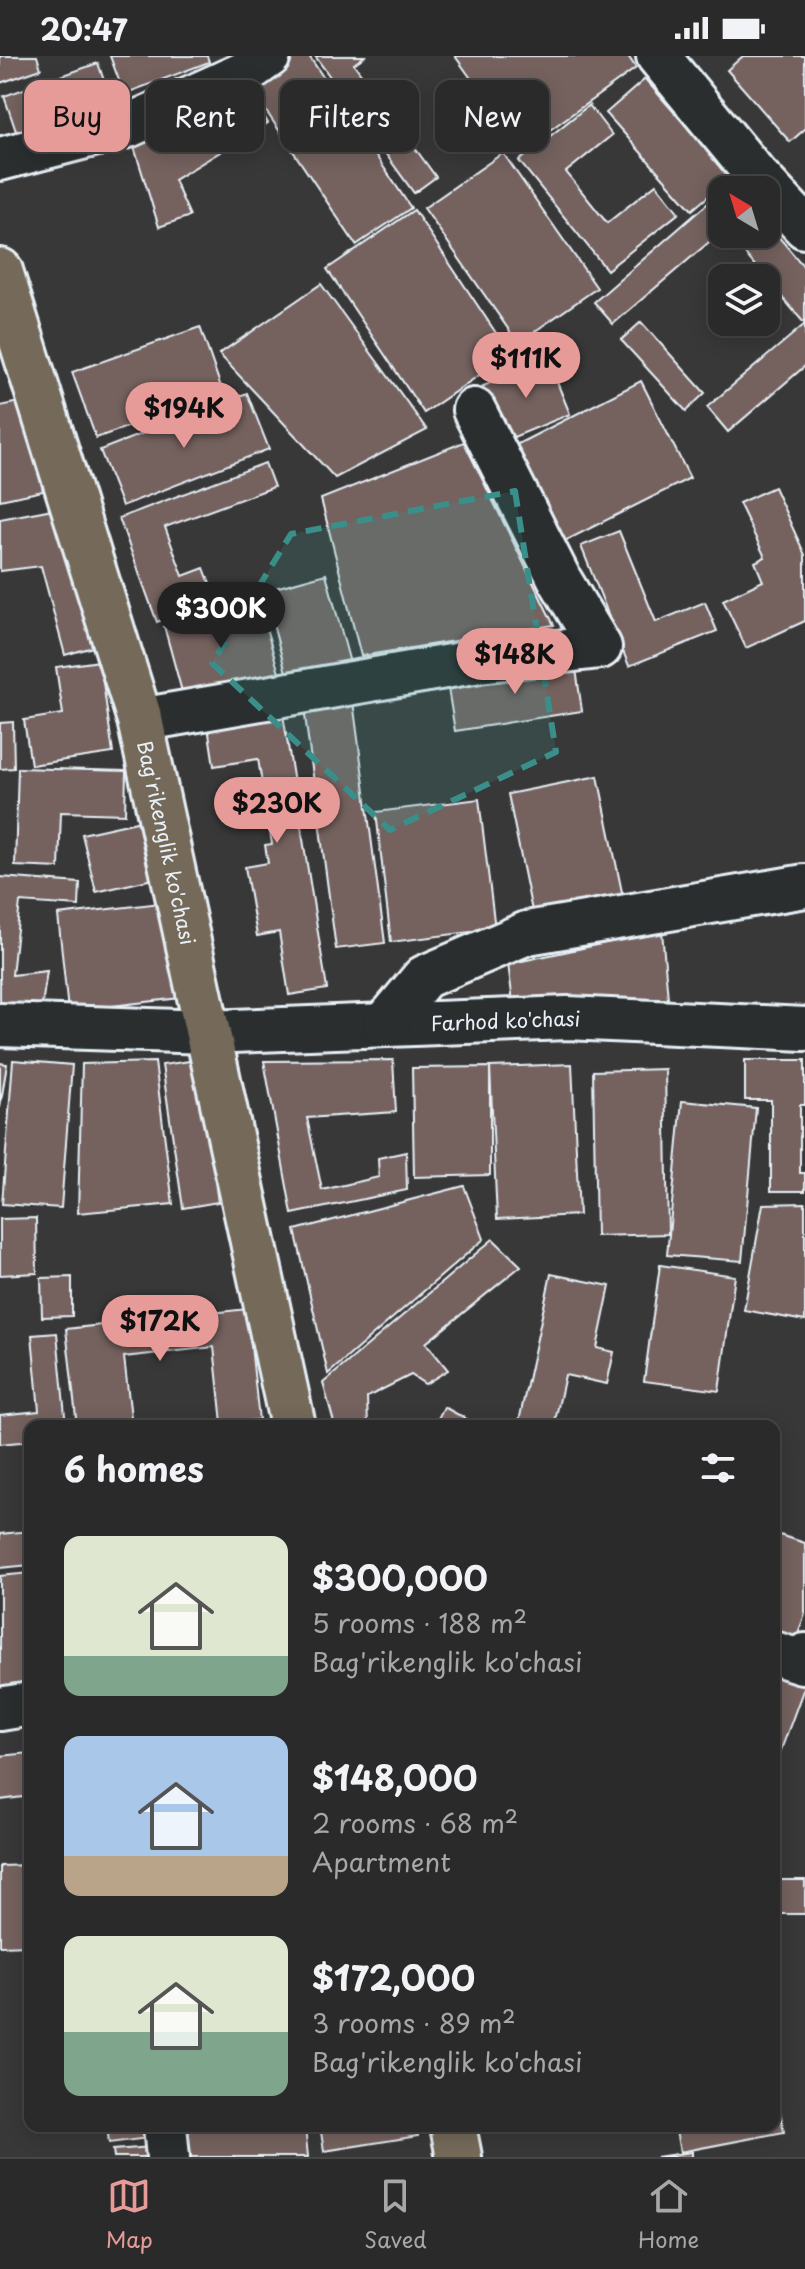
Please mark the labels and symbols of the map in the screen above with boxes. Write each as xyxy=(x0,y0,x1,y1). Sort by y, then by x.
north arrow xyxy=(708,176,780,248)
pin: $111K xyxy=(470,332,582,400)
pin: $194K xyxy=(128,382,240,450)
pin: $300K xyxy=(165,582,277,650)
pin: $148K xyxy=(459,628,571,696)
street label: Bag'rikenglik ko'chasi xyxy=(130,738,203,948)
pin: $230K xyxy=(221,777,333,845)
street label: Farhod ko'chasi xyxy=(430,1003,581,1038)
pin: $172K xyxy=(104,1295,216,1363)

